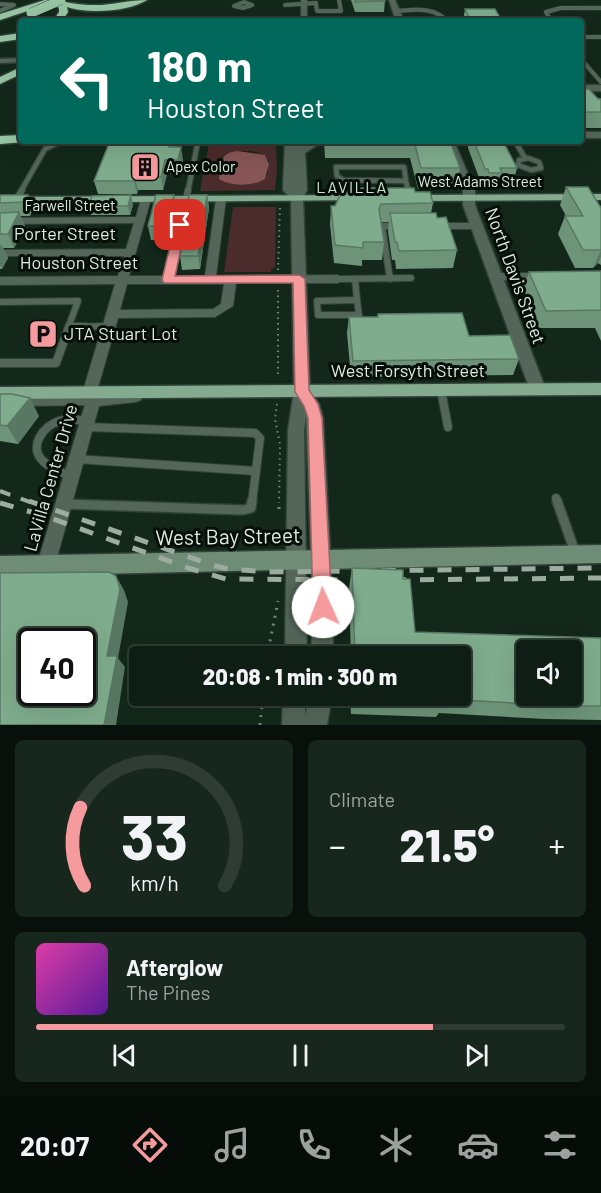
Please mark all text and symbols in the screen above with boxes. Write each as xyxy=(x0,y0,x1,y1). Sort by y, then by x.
text: 180 m xyxy=(147,40,252,90)
icon: left xyxy=(48,42,126,120)
text: Houston Street xyxy=(147,91,325,123)
building icon: Apex Color xyxy=(129,151,161,183)
place label: Apex Color xyxy=(166,157,236,175)
street label: West Adams Street xyxy=(418,172,542,190)
district label: LAVILLA xyxy=(316,177,388,196)
street label: Farwell Street xyxy=(25,196,116,214)
pin xyxy=(154,199,205,250)
street label: North Davis Street xyxy=(481,205,551,347)
icon: arrive xyxy=(163,208,196,241)
street label: Porter Street xyxy=(14,222,116,244)
street label: Houston Street xyxy=(20,251,138,273)
parking icon: JTA Stuart Lot xyxy=(27,318,59,350)
place label: JTA Stuart Lot xyxy=(64,322,178,344)
street label: West Forsyth Street xyxy=(331,359,485,381)
street label: LaVilla Center Drive xyxy=(19,402,82,554)
street label: West Bay Street xyxy=(155,522,301,549)
position arrow xyxy=(291,575,355,639)
speed limit sign: 40 xyxy=(18,628,96,706)
map controls xyxy=(516,640,582,706)
button: sound xyxy=(516,640,582,706)
text: 20:08 · 1 min · 300 m xyxy=(203,663,397,689)
text: Climate xyxy=(329,787,395,811)
text: 33 xyxy=(120,798,188,872)
text: 21.5° xyxy=(400,817,494,871)
text: − xyxy=(329,825,346,865)
text: + xyxy=(549,825,565,865)
text: km/h xyxy=(130,870,178,895)
text: Afterglow xyxy=(126,954,223,980)
text: The Pines xyxy=(126,980,210,1004)
icon: previous xyxy=(108,1039,141,1072)
icon: pause xyxy=(284,1039,317,1072)
icon: next xyxy=(460,1039,493,1072)
icon: directions xyxy=(129,1124,171,1166)
icon: music xyxy=(211,1124,253,1166)
icon: phone xyxy=(293,1124,335,1166)
icon: climate xyxy=(375,1124,417,1166)
icon: car xyxy=(457,1124,499,1166)
icon: filters xyxy=(539,1124,581,1166)
text: 20:07 xyxy=(20,1129,89,1161)

